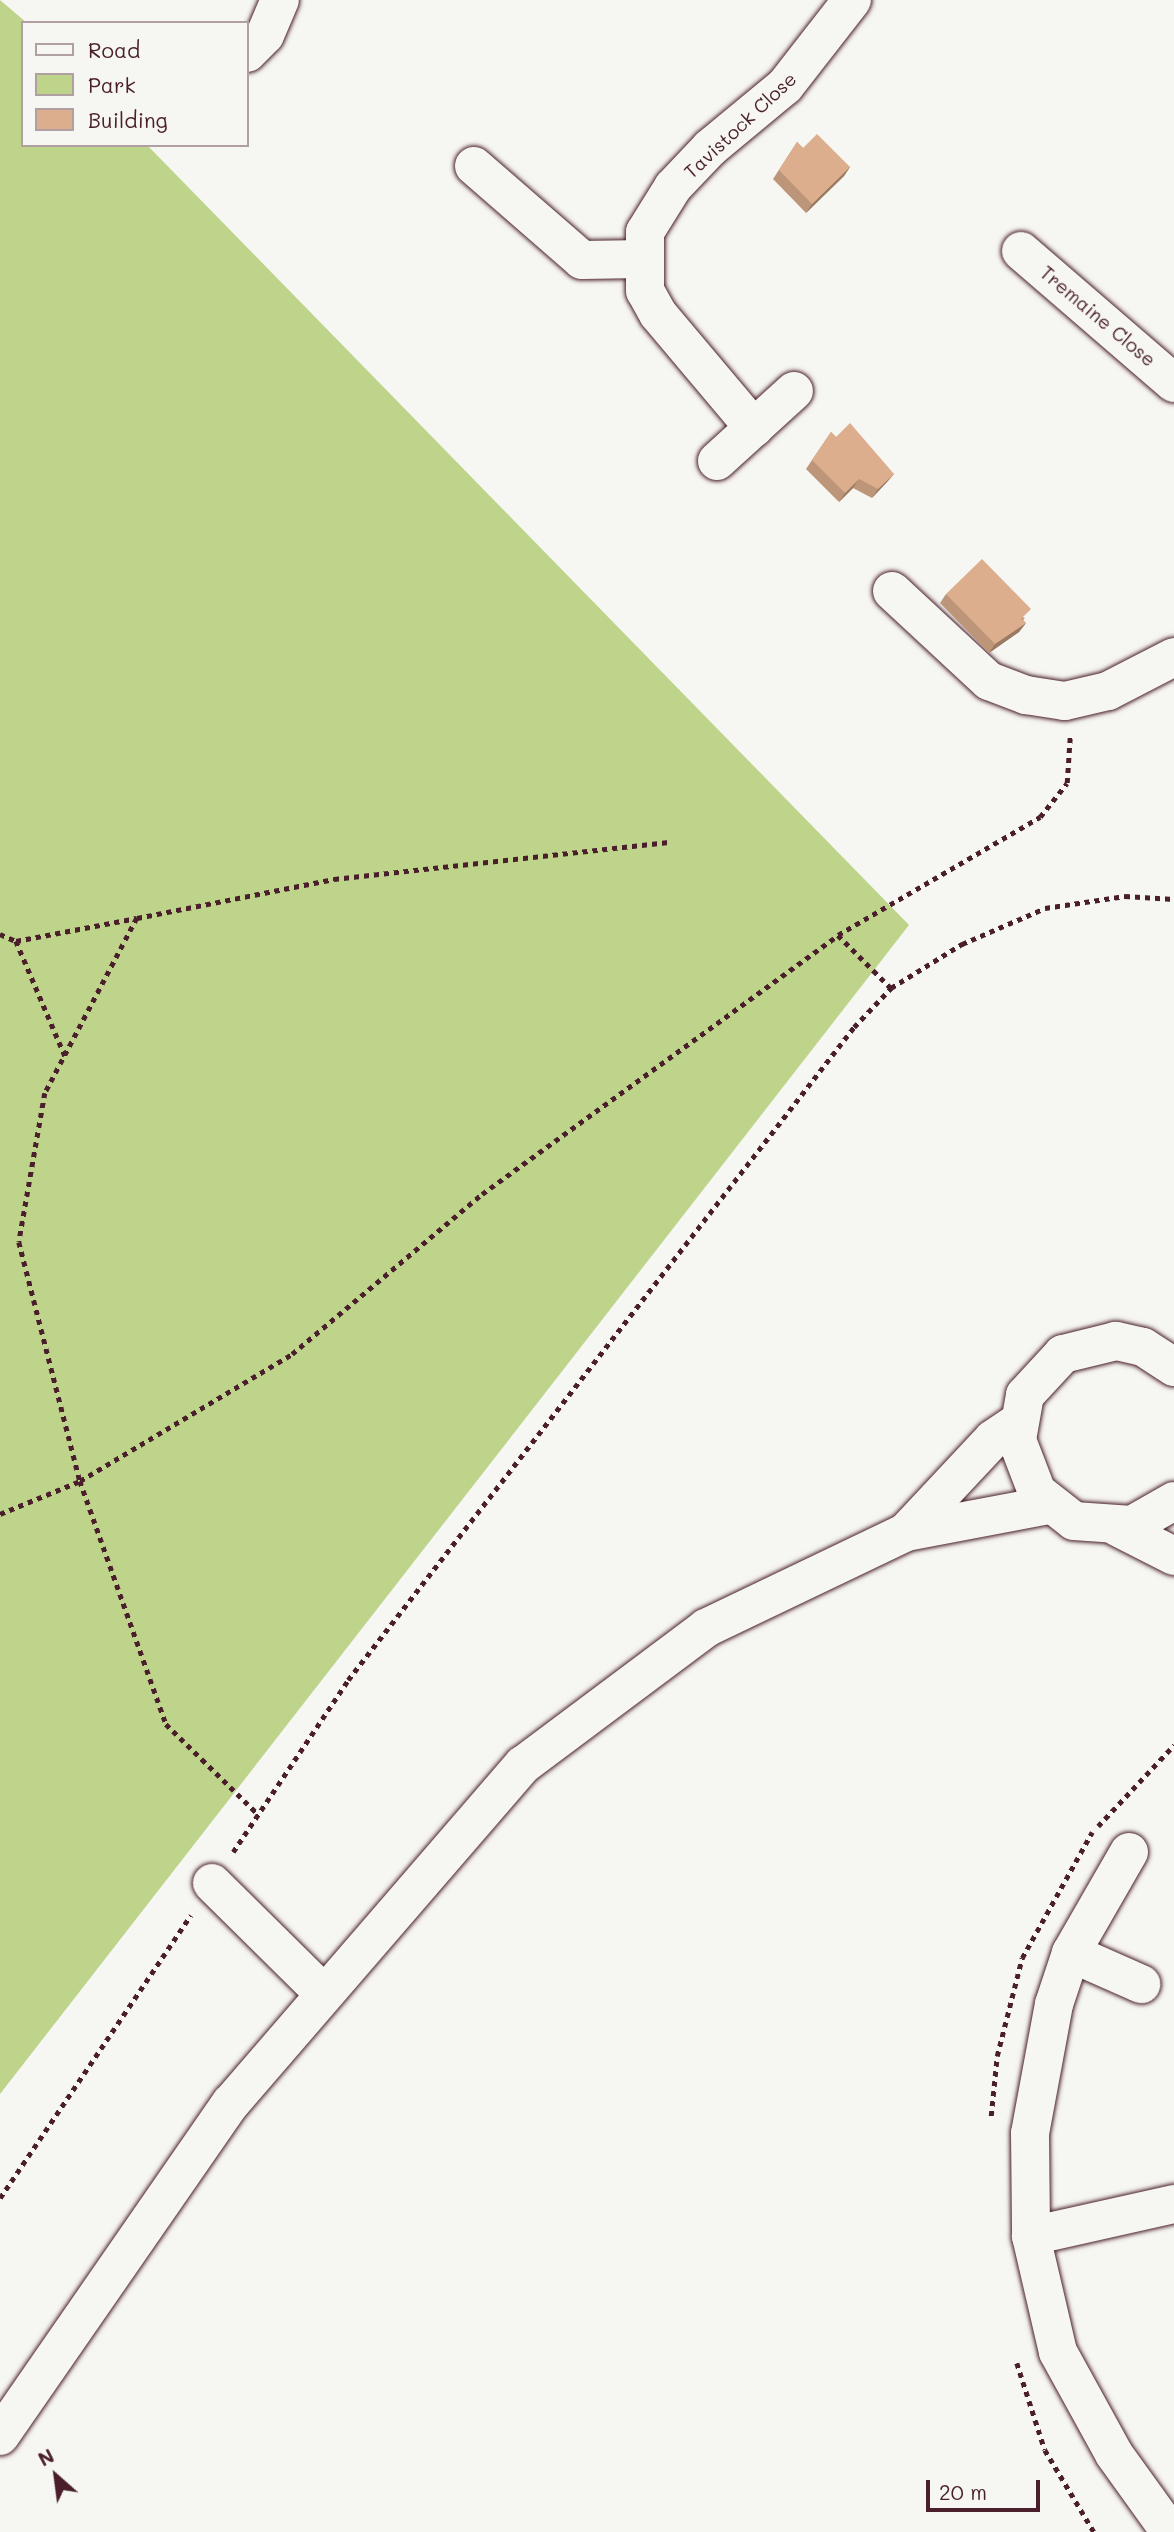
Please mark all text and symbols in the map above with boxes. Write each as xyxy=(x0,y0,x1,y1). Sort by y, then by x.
legend xyxy=(21,21,248,147)
text: Road xyxy=(88,36,140,63)
street label: Tavistock Close xyxy=(679,67,801,183)
text: Park xyxy=(88,71,136,98)
text: Building xyxy=(88,106,168,133)
street label: Tremaine Close xyxy=(1036,261,1160,371)
north arrow xyxy=(21,2441,91,2511)
text: N xyxy=(34,2443,58,2471)
scale bar xyxy=(929,2466,1043,2510)
text: 20 m xyxy=(939,2478,987,2505)

